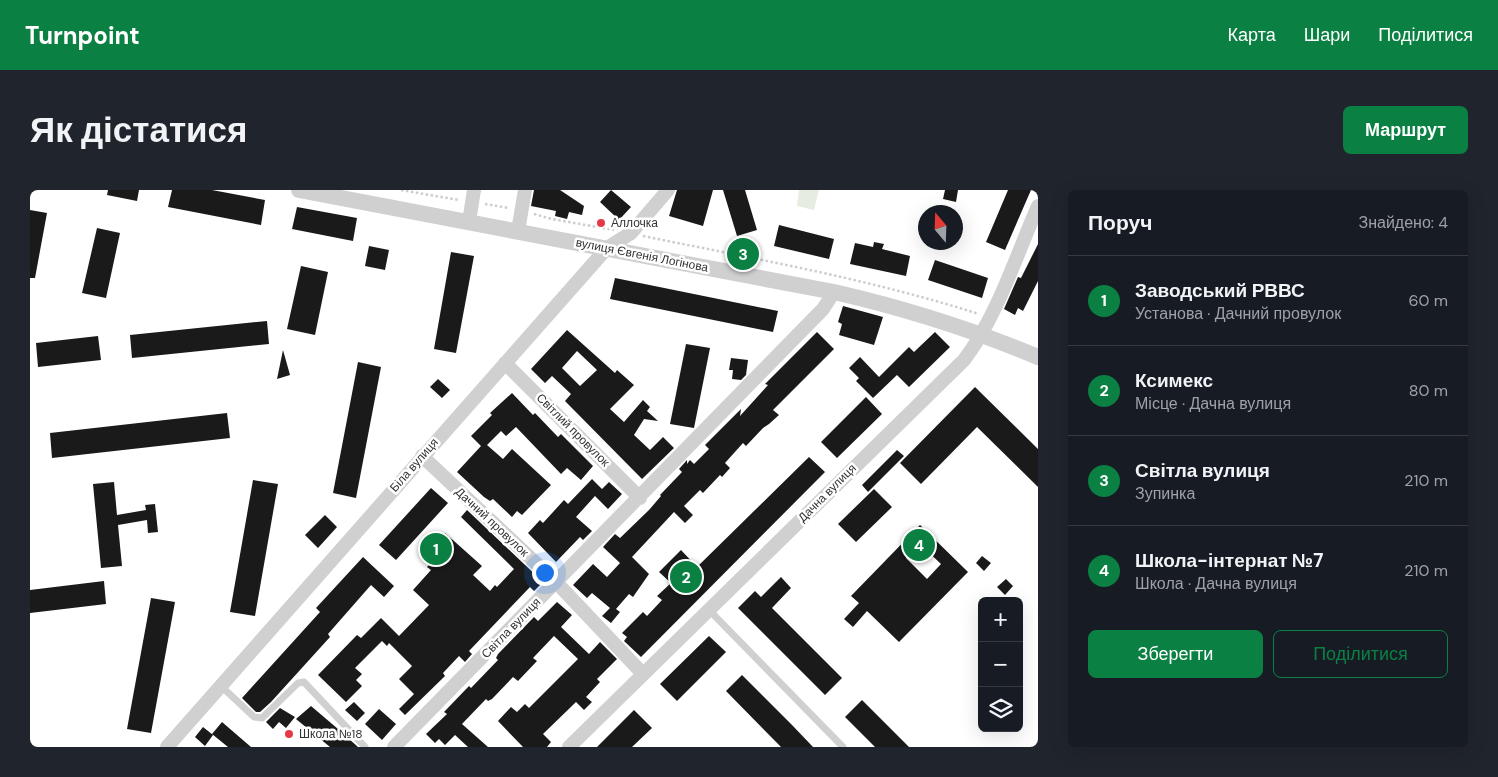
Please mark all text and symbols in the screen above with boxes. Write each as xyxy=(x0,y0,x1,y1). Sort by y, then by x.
text: Turnpoint xyxy=(25,20,140,51)
text: Карта xyxy=(1228,23,1276,47)
text: Шари xyxy=(1304,23,1350,47)
text: Поділитися xyxy=(1378,23,1473,47)
button: Маршрут xyxy=(1343,106,1468,154)
text: Як дістатися xyxy=(30,107,247,153)
north arrow xyxy=(918,205,963,250)
text: Поруч xyxy=(1088,209,1152,237)
text: Знайдено: 4 xyxy=(1358,212,1448,233)
place label: Аллочка xyxy=(611,215,658,231)
marker: Аллочка xyxy=(595,217,607,229)
street label: вулиця Євгенія Логінова xyxy=(574,234,710,276)
pin: 3 xyxy=(727,235,759,273)
text: Заводський РВВС xyxy=(1135,278,1305,303)
text: 1 xyxy=(1101,290,1107,311)
text: 60 m xyxy=(1408,290,1448,311)
text: Установа · Дачний провулок xyxy=(1135,303,1341,324)
text: Ксимекс xyxy=(1135,368,1213,393)
text: 2 xyxy=(1099,380,1109,401)
text: 80 m xyxy=(1409,380,1448,401)
street label: Світлий провулок xyxy=(533,390,614,471)
text: Місце · Дачна вулиця xyxy=(1135,393,1291,414)
street label: Біла вулиця xyxy=(386,435,442,495)
text: Світла вулиця xyxy=(1135,458,1270,483)
street label: Дачна вулиця xyxy=(794,460,860,526)
text: 3 xyxy=(1099,470,1109,491)
text: 210 m xyxy=(1404,470,1448,491)
text: Зупинка xyxy=(1135,483,1195,504)
street label: Дачний провулок xyxy=(452,484,533,561)
pin: 4 xyxy=(903,526,935,564)
pin: 1 xyxy=(420,530,452,568)
text: Школа-інтернат №7 xyxy=(1135,548,1324,573)
pin: 2 xyxy=(670,558,702,596)
your location xyxy=(532,560,558,586)
text: 4 xyxy=(1099,560,1109,581)
text: 210 m xyxy=(1404,560,1448,581)
text: Школа · Дачна вулиця xyxy=(1135,573,1297,594)
street label: Світла вулиця xyxy=(478,594,544,662)
map controls xyxy=(978,597,1023,732)
button: + xyxy=(978,597,1023,642)
button: Зберегти xyxy=(1088,630,1263,678)
button: Поділитися xyxy=(1273,630,1448,678)
button: − xyxy=(978,642,1023,687)
button: layers xyxy=(978,687,1023,732)
place label: Школа №18 xyxy=(299,726,363,742)
marker: Школа №18 xyxy=(283,728,295,740)

